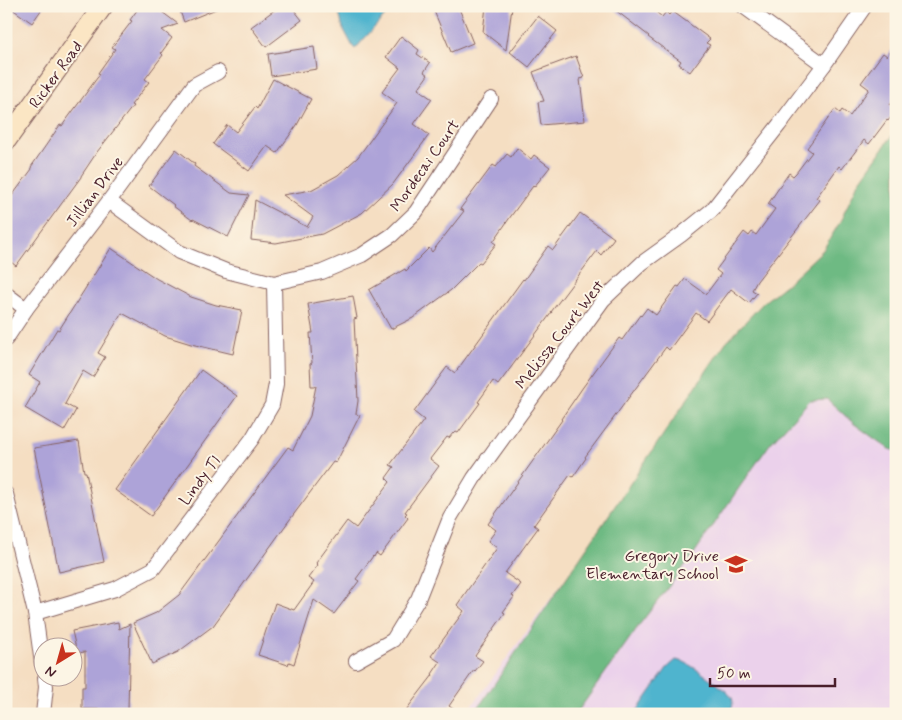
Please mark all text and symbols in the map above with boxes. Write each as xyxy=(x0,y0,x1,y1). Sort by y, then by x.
street label: Ricker Road xyxy=(25,37,88,113)
street label: Mordecai Court xyxy=(386,115,465,216)
street label: Jillian Drive xyxy=(62,152,129,231)
street label: Melissa Court West xyxy=(511,276,609,394)
street label: Lindy Tl xyxy=(175,452,226,510)
place label: Gregory Drive Elementary School xyxy=(586,546,719,585)
school or university icon: Gregory Drive Elementary School xyxy=(723,551,749,577)
north arrow xyxy=(32,638,82,688)
scale bar xyxy=(710,655,834,687)
text: N xyxy=(42,662,60,682)
text: 50 m xyxy=(717,664,751,684)

